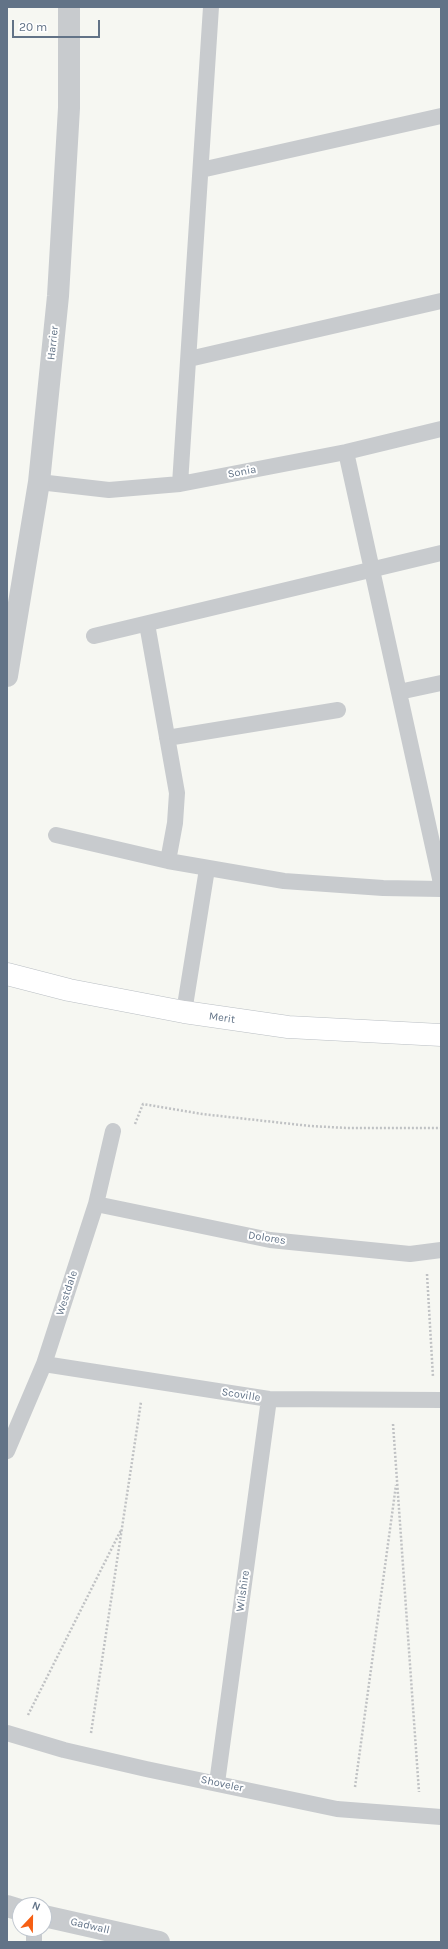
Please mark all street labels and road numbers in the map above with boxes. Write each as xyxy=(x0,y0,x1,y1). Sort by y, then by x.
street label: Harrier xyxy=(45,325,61,361)
street label: Sonia xyxy=(227,463,257,481)
street label: Merit xyxy=(208,1010,236,1026)
street label: Dolores xyxy=(247,1229,287,1247)
street label: Westdale xyxy=(54,1269,80,1317)
street label: Scoville xyxy=(221,1385,261,1405)
street label: Wilshire xyxy=(234,1570,252,1612)
street label: Shoveler xyxy=(200,1773,244,1795)
street label: Gadwall xyxy=(69,1915,111,1937)

